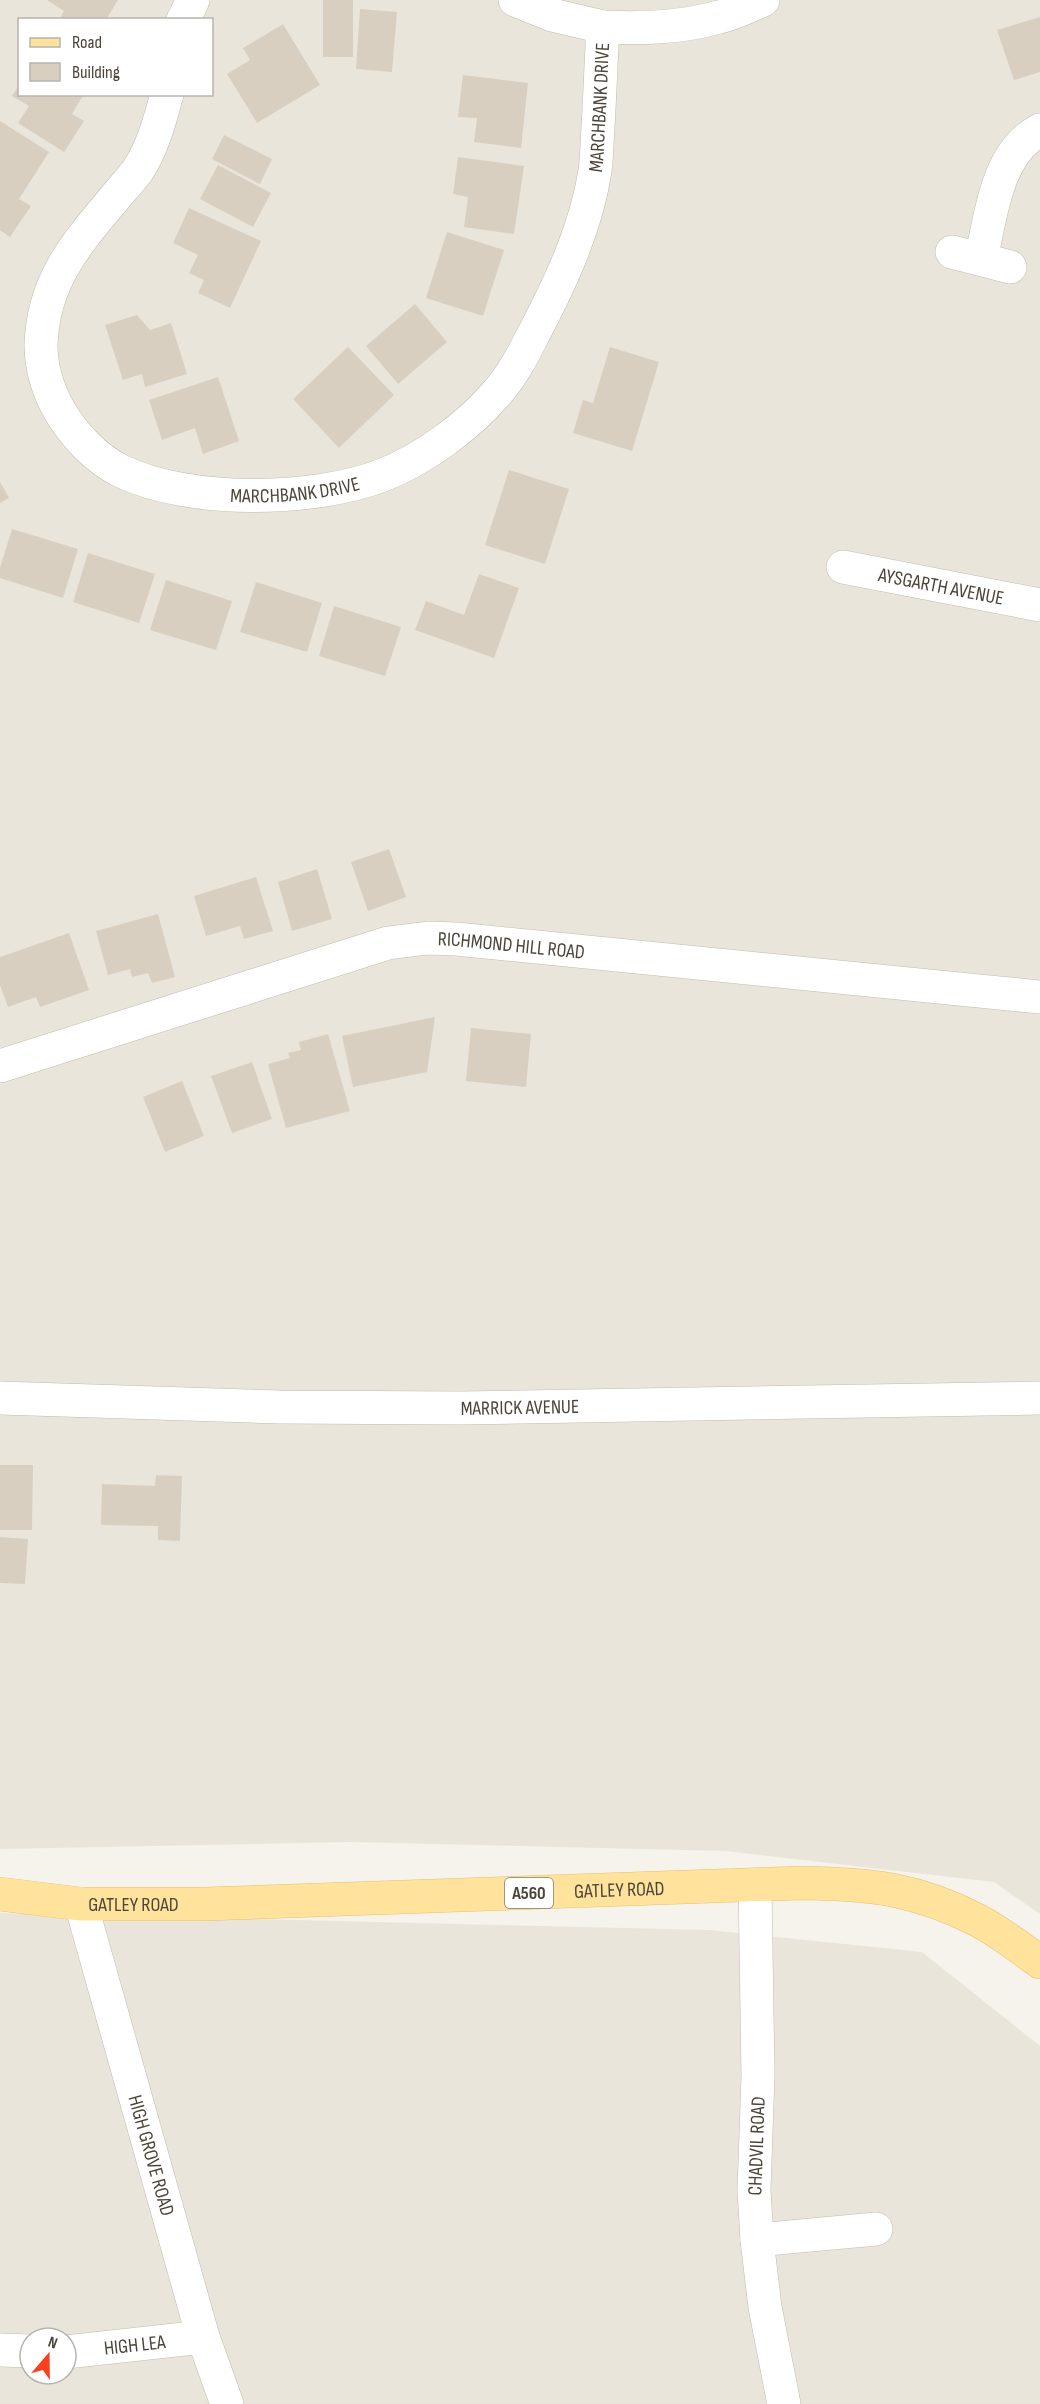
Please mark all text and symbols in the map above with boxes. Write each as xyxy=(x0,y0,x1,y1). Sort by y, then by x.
legend xyxy=(18,18,213,96)
text: Road xyxy=(72,32,102,53)
street label: MARCHBANK DRIVE xyxy=(584,42,615,173)
text: Building xyxy=(72,62,120,83)
street label: MARCHBANK DRIVE xyxy=(230,472,362,509)
street label: AYSGARTH AVENUE xyxy=(875,563,1006,611)
street label: RICHMOND HILL ROAD xyxy=(437,927,586,965)
street label: MARRICK AVENUE xyxy=(460,1395,579,1421)
street label: GATLEY ROAD xyxy=(574,1877,665,1904)
road number: A560 xyxy=(505,1878,553,1908)
street label: GATLEY ROAD xyxy=(88,1893,179,1917)
street label: HIGH GROVE ROAD xyxy=(122,2092,179,2219)
street label: CHADVIL ROAD xyxy=(743,2096,771,2196)
north arrow xyxy=(18,2326,78,2386)
street label: HIGH LEA xyxy=(103,2330,167,2361)
text: N xyxy=(45,2333,60,2354)

